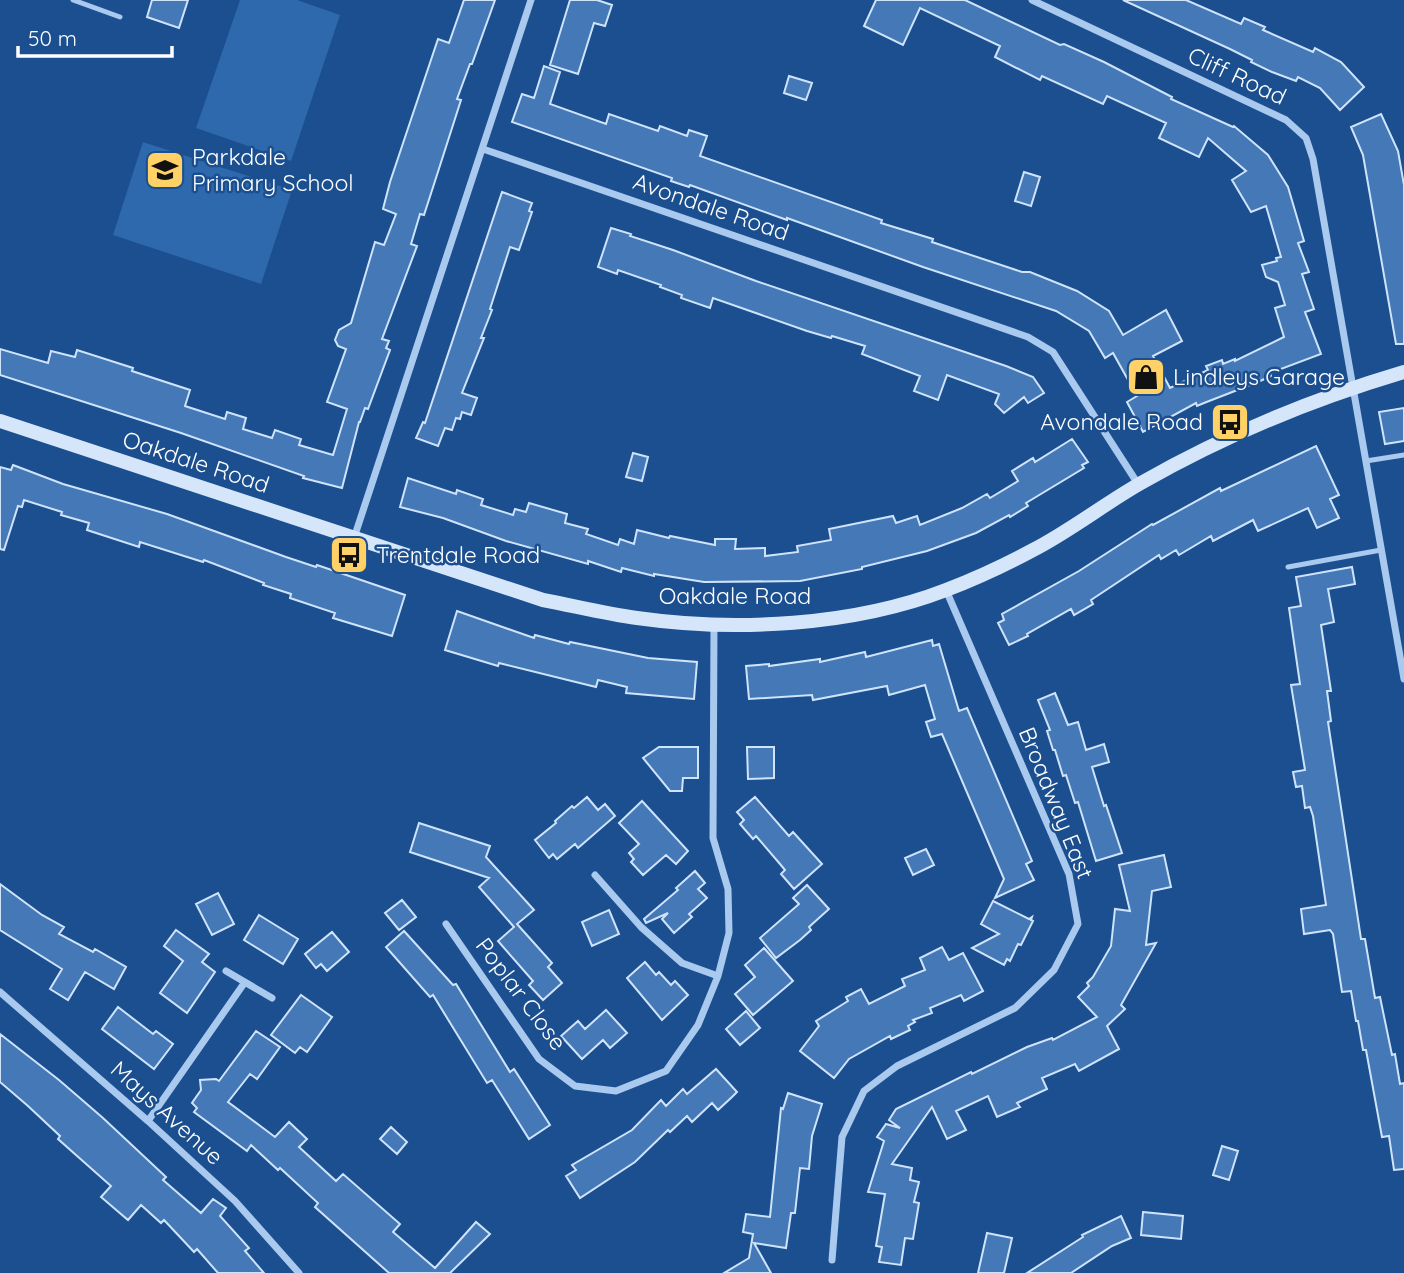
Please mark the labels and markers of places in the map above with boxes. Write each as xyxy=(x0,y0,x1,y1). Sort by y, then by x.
place label: Parkdale Primary School xyxy=(192,142,354,197)
school or university icon: Parkdale Primary School xyxy=(144,149,186,191)
shop icon: Lindleys Garage xyxy=(1125,356,1167,398)
place label: Lindleys Garage xyxy=(1173,362,1345,391)
bus stop icon: Avondale Road xyxy=(1209,401,1251,443)
place label: Avondale Road xyxy=(1040,407,1203,436)
bus stop icon: Trentdale Road xyxy=(328,534,370,576)
place label: Trentdale Road xyxy=(376,540,540,569)

